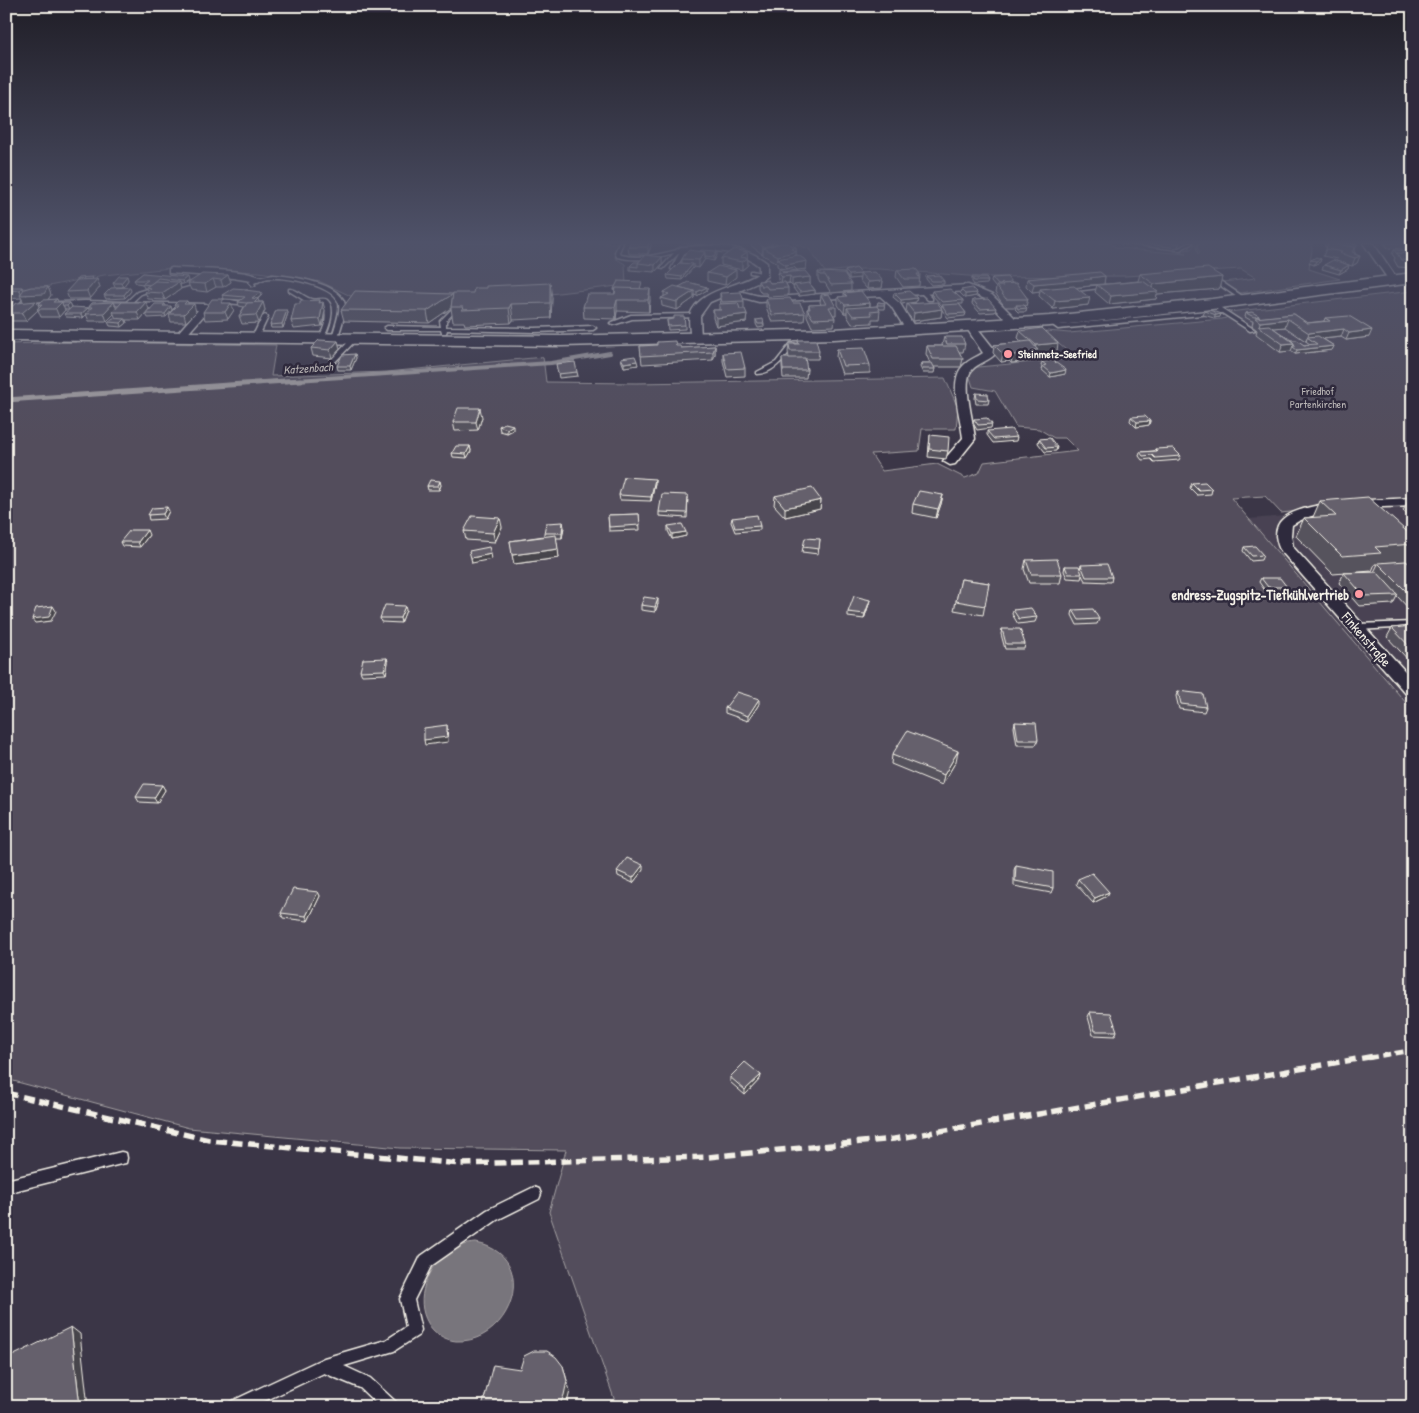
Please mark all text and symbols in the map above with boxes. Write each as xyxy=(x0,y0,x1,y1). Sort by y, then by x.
place label: Steinmetz-Seefried xyxy=(1018,347,1097,361)
marker: Steinmetz-Seefried xyxy=(1002,348,1014,360)
water label: Katzenbach xyxy=(283,358,334,378)
park label: Friedhof Partenkirchen xyxy=(1290,384,1346,411)
place label: endress-Zugspitz-Tiefkühlvertrieb xyxy=(1172,585,1349,606)
marker: endress-Zugspitz-Tiefkühlvertrieb xyxy=(1353,588,1365,600)
street label: Finkenstraße xyxy=(1337,607,1396,671)

